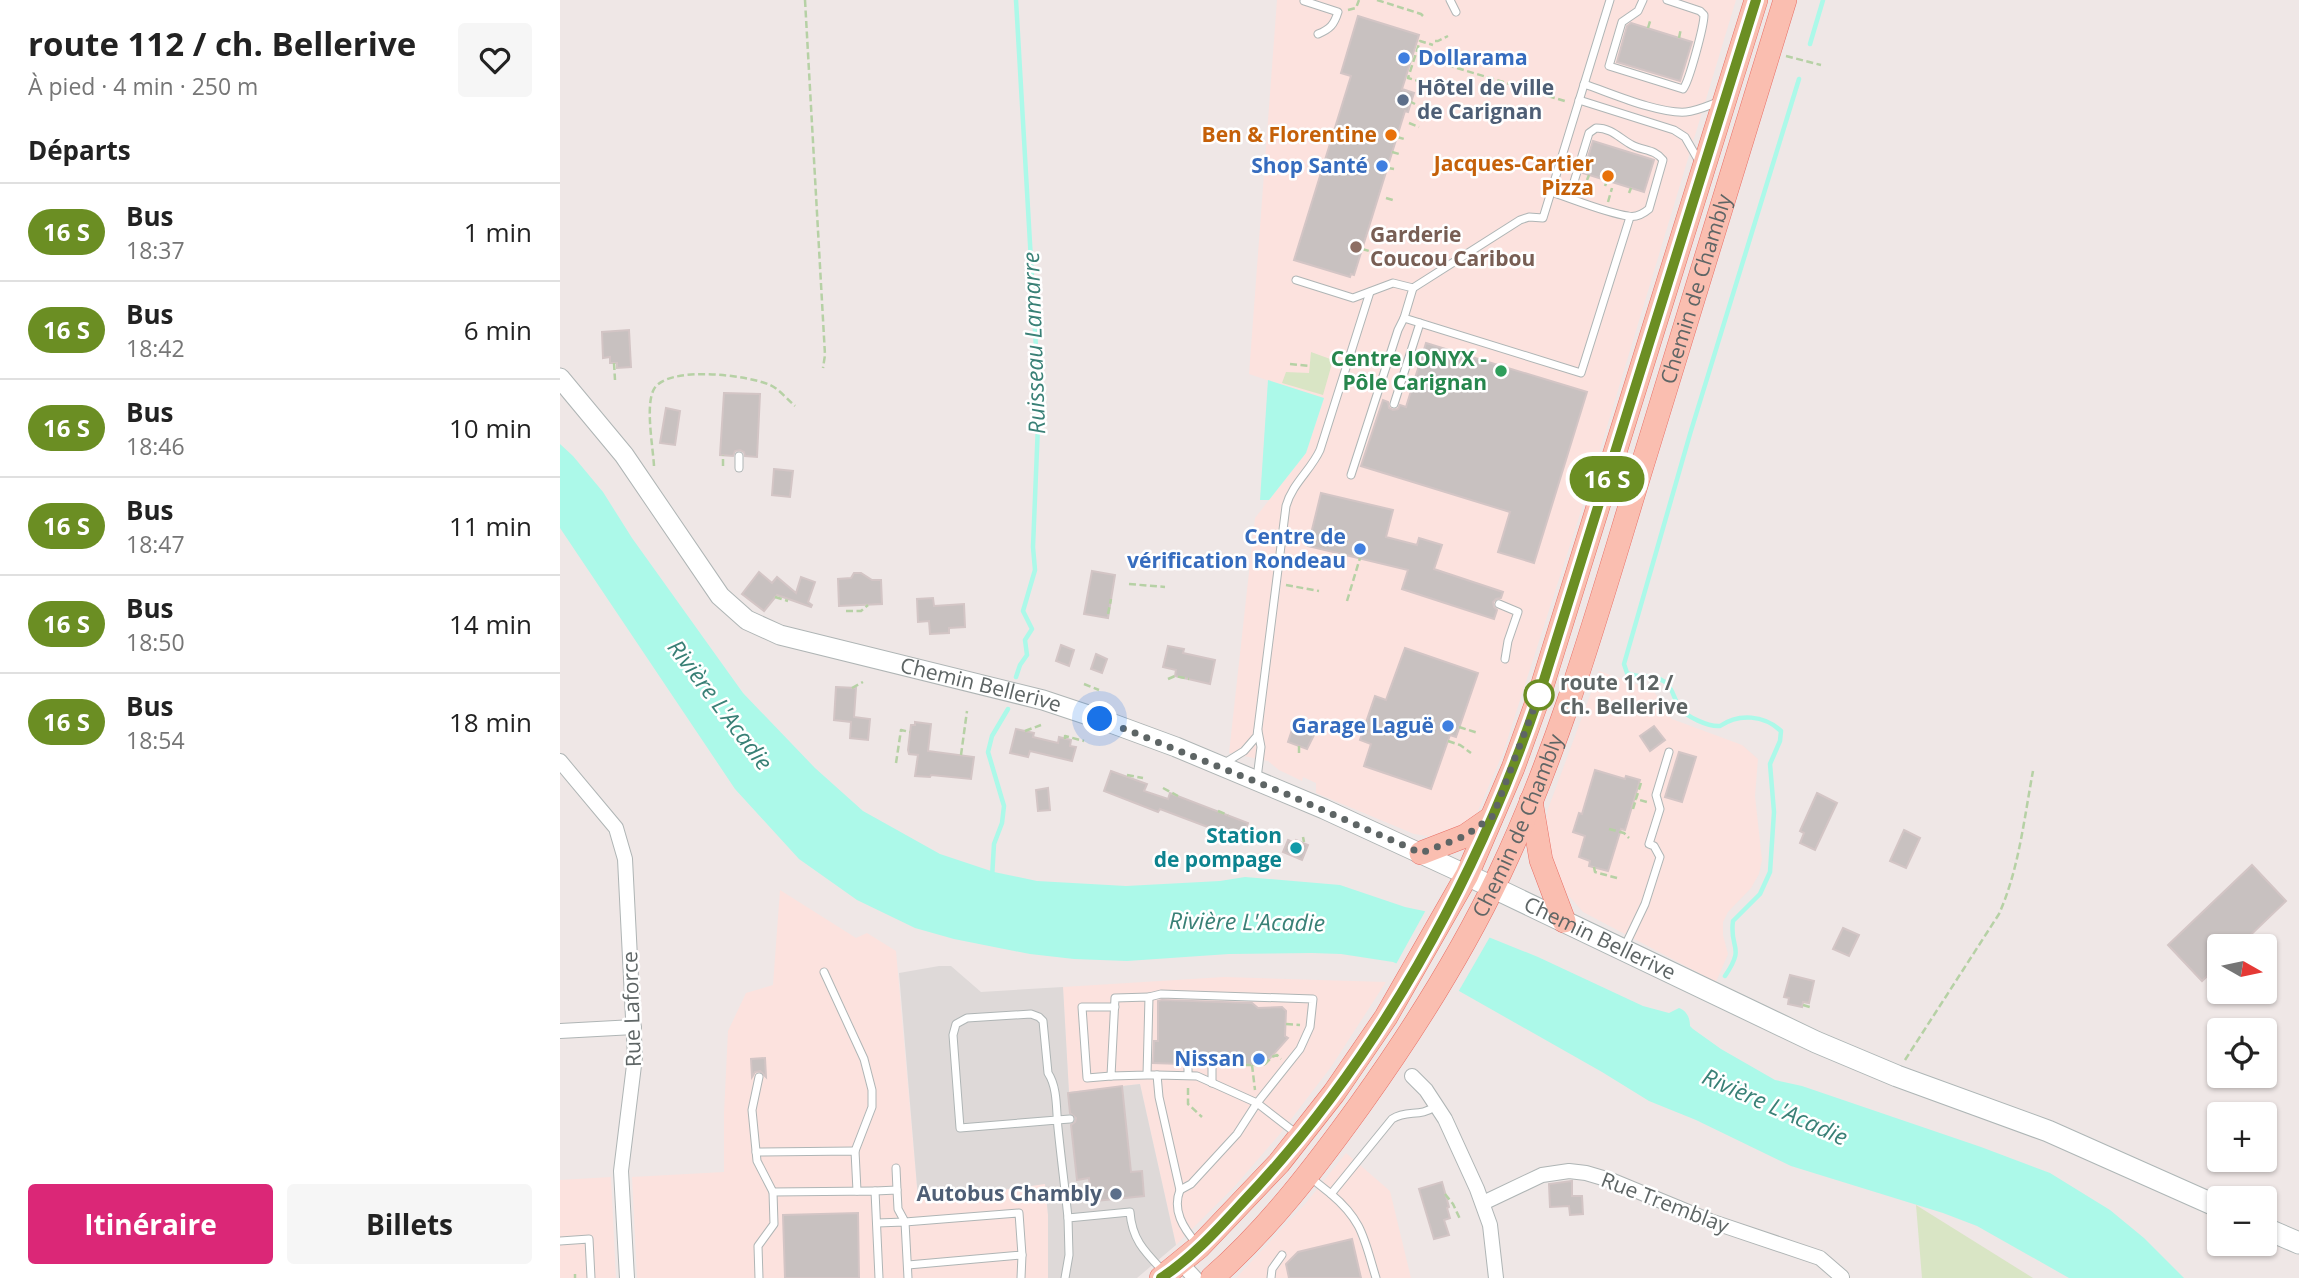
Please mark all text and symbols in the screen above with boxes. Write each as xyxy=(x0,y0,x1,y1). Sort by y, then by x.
text: route 112 / ch. Bellerive xyxy=(28,21,416,66)
button: heart xyxy=(458,23,532,97)
place label: Dollarama xyxy=(1418,43,1528,71)
marker: Dollarama xyxy=(1396,50,1412,66)
text: À pied · 4 min · 250 m xyxy=(28,70,258,102)
place label: Hôtel de ville de Carignan xyxy=(1417,73,1554,125)
marker: Hôtel de ville de Carignan xyxy=(1395,92,1411,108)
place label: Ben & Florentine xyxy=(1202,120,1377,148)
marker: Ben & Florentine xyxy=(1383,127,1399,143)
text: Départs xyxy=(28,132,131,168)
place label: Jacques-Cartier Pizza xyxy=(1432,149,1594,201)
place label: Shop Santé xyxy=(1251,151,1368,179)
marker: Shop Santé xyxy=(1374,158,1390,174)
marker: Jacques-Cartier Pizza xyxy=(1600,168,1616,184)
street label: Chemin de Chambly xyxy=(1653,190,1738,387)
text: Bus xyxy=(126,198,173,234)
text: 1 min xyxy=(464,214,532,250)
text: 16 S xyxy=(43,215,90,248)
place label: Garderie Coucou Caribou xyxy=(1370,220,1535,272)
text: 18:37 xyxy=(126,234,185,266)
marker: Garderie Coucou Caribou xyxy=(1348,239,1364,255)
water label: Ruisseau Lamarre xyxy=(1014,251,1052,435)
text: Bus xyxy=(126,296,173,332)
text: 6 min xyxy=(464,312,532,348)
text: 16 S xyxy=(43,313,90,346)
text: 18:42 xyxy=(126,332,185,364)
place label: Centre IONYX - Pôle Carignan xyxy=(1331,344,1487,396)
marker: Centre IONYX - Pôle Carignan xyxy=(1493,363,1509,379)
text: Bus xyxy=(126,394,173,430)
text: 10 min xyxy=(449,410,532,446)
text: 16 S xyxy=(43,411,90,444)
text: 18:46 xyxy=(126,430,185,462)
line badge: 16 S xyxy=(1558,456,1656,502)
text: 16 S xyxy=(1584,462,1630,495)
text: Bus xyxy=(126,492,173,528)
text: 11 min xyxy=(449,508,532,544)
text: 16 S xyxy=(43,509,90,542)
place label: Centre de vérification Rondeau xyxy=(1127,522,1346,574)
text: 18:47 xyxy=(126,528,185,560)
marker: Centre de vérification Rondeau xyxy=(1352,541,1368,557)
text: Bus xyxy=(126,590,173,626)
text: 14 min xyxy=(449,606,532,642)
text: 16 S xyxy=(43,607,90,640)
text: 18:50 xyxy=(126,626,185,658)
water label: Rivière L'Acadie xyxy=(661,632,781,776)
street label: Chemin Bellerive xyxy=(898,650,1065,718)
place label: route 112 / ch. Bellerive xyxy=(1560,668,1688,720)
marker: route 112 / ch. Bellerive xyxy=(1524,680,1554,710)
text: Bus xyxy=(126,688,173,724)
your location xyxy=(1082,701,1117,736)
text: 18 min xyxy=(449,704,532,740)
text: 16 S xyxy=(43,705,90,738)
place label: Garage Laguë xyxy=(1292,711,1434,739)
marker: Garage Laguë xyxy=(1440,718,1456,734)
text: 18:54 xyxy=(126,724,185,756)
street label: Chemin de Chambly xyxy=(1465,730,1569,922)
place label: Station de pompage xyxy=(1154,821,1282,873)
marker: Station de pompage xyxy=(1288,840,1304,856)
street label: Chemin Bellerive xyxy=(1520,889,1681,986)
water label: Rivière L'Acadie xyxy=(1169,904,1325,938)
north arrow xyxy=(2207,934,2277,1004)
map controls xyxy=(2207,934,2277,1256)
street label: Rue Laforce xyxy=(615,951,647,1067)
button: locate xyxy=(2207,1018,2277,1088)
place label: Nissan xyxy=(1174,1044,1245,1072)
marker: Nissan xyxy=(1251,1051,1267,1067)
water label: Rivière L'Acadie xyxy=(1698,1060,1853,1152)
button: + xyxy=(2207,1102,2277,1172)
street label: Rue Tremblay xyxy=(1597,1165,1734,1239)
place label: Autobus Chambly xyxy=(916,1179,1102,1207)
button: Itinéraire xyxy=(28,1184,273,1264)
button: Billets xyxy=(287,1184,532,1264)
marker: Autobus Chambly xyxy=(1108,1186,1124,1202)
button: − xyxy=(2207,1186,2277,1256)

